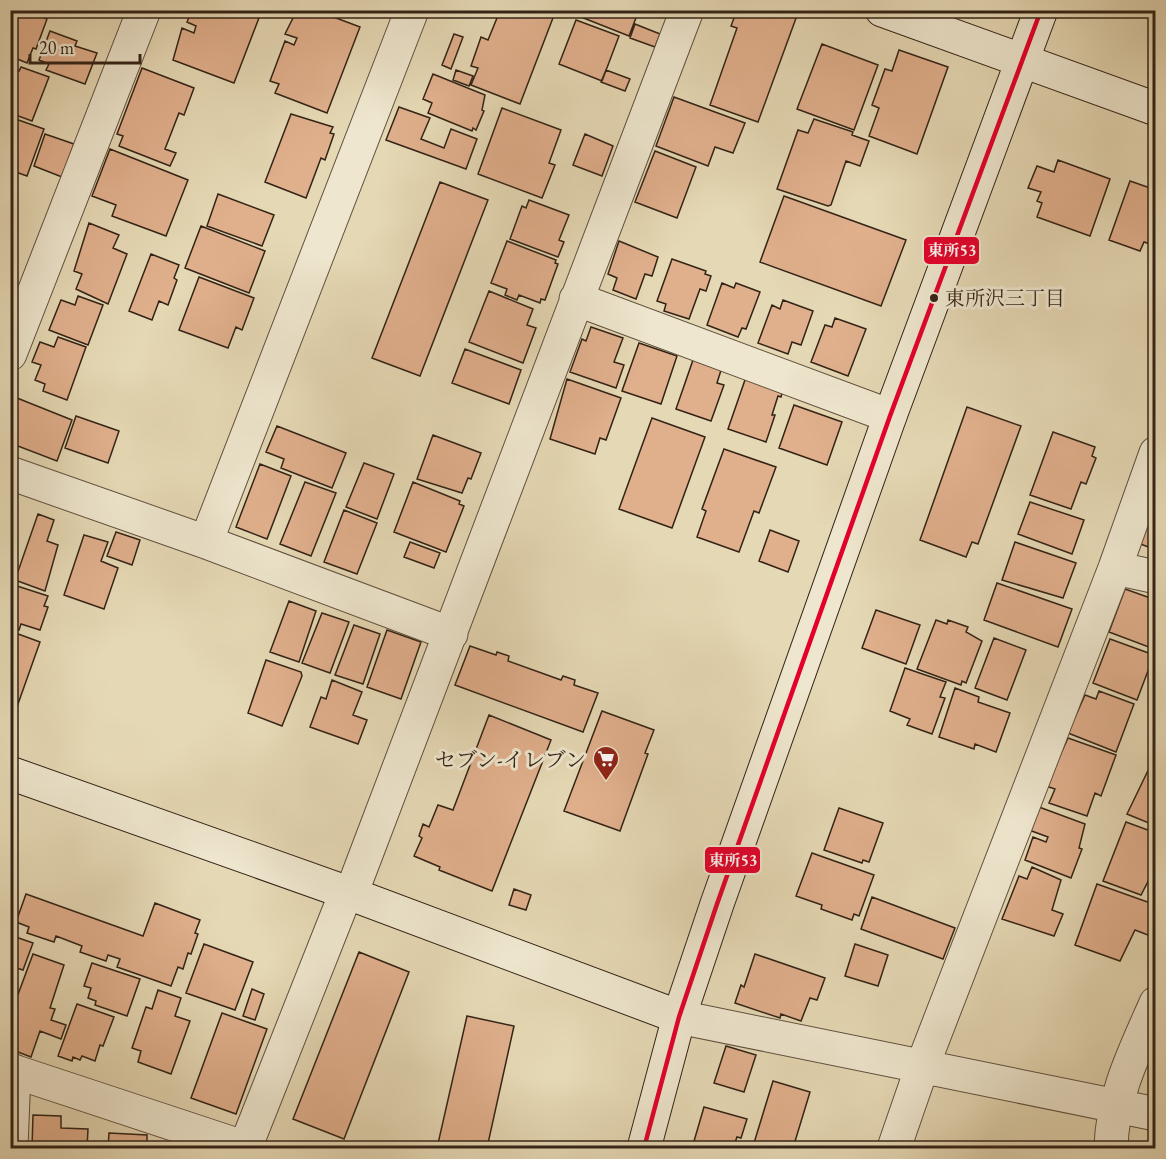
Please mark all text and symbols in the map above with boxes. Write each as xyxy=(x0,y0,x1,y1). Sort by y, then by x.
scale bar xyxy=(30,27,140,65)
text: 20 m xyxy=(39,36,74,59)
line badge: 東所53 xyxy=(923,236,980,265)
text: 東所53 xyxy=(928,240,976,261)
place label: 東所沢三丁目 xyxy=(945,285,1065,311)
marker: 東所沢三丁目 xyxy=(928,292,940,304)
supermarket icon: セブン-イレブン xyxy=(591,744,621,782)
place label: セブン-イレブン xyxy=(435,746,586,773)
line badge: 東所53 xyxy=(704,846,761,874)
text: 東所53 xyxy=(709,850,757,871)

